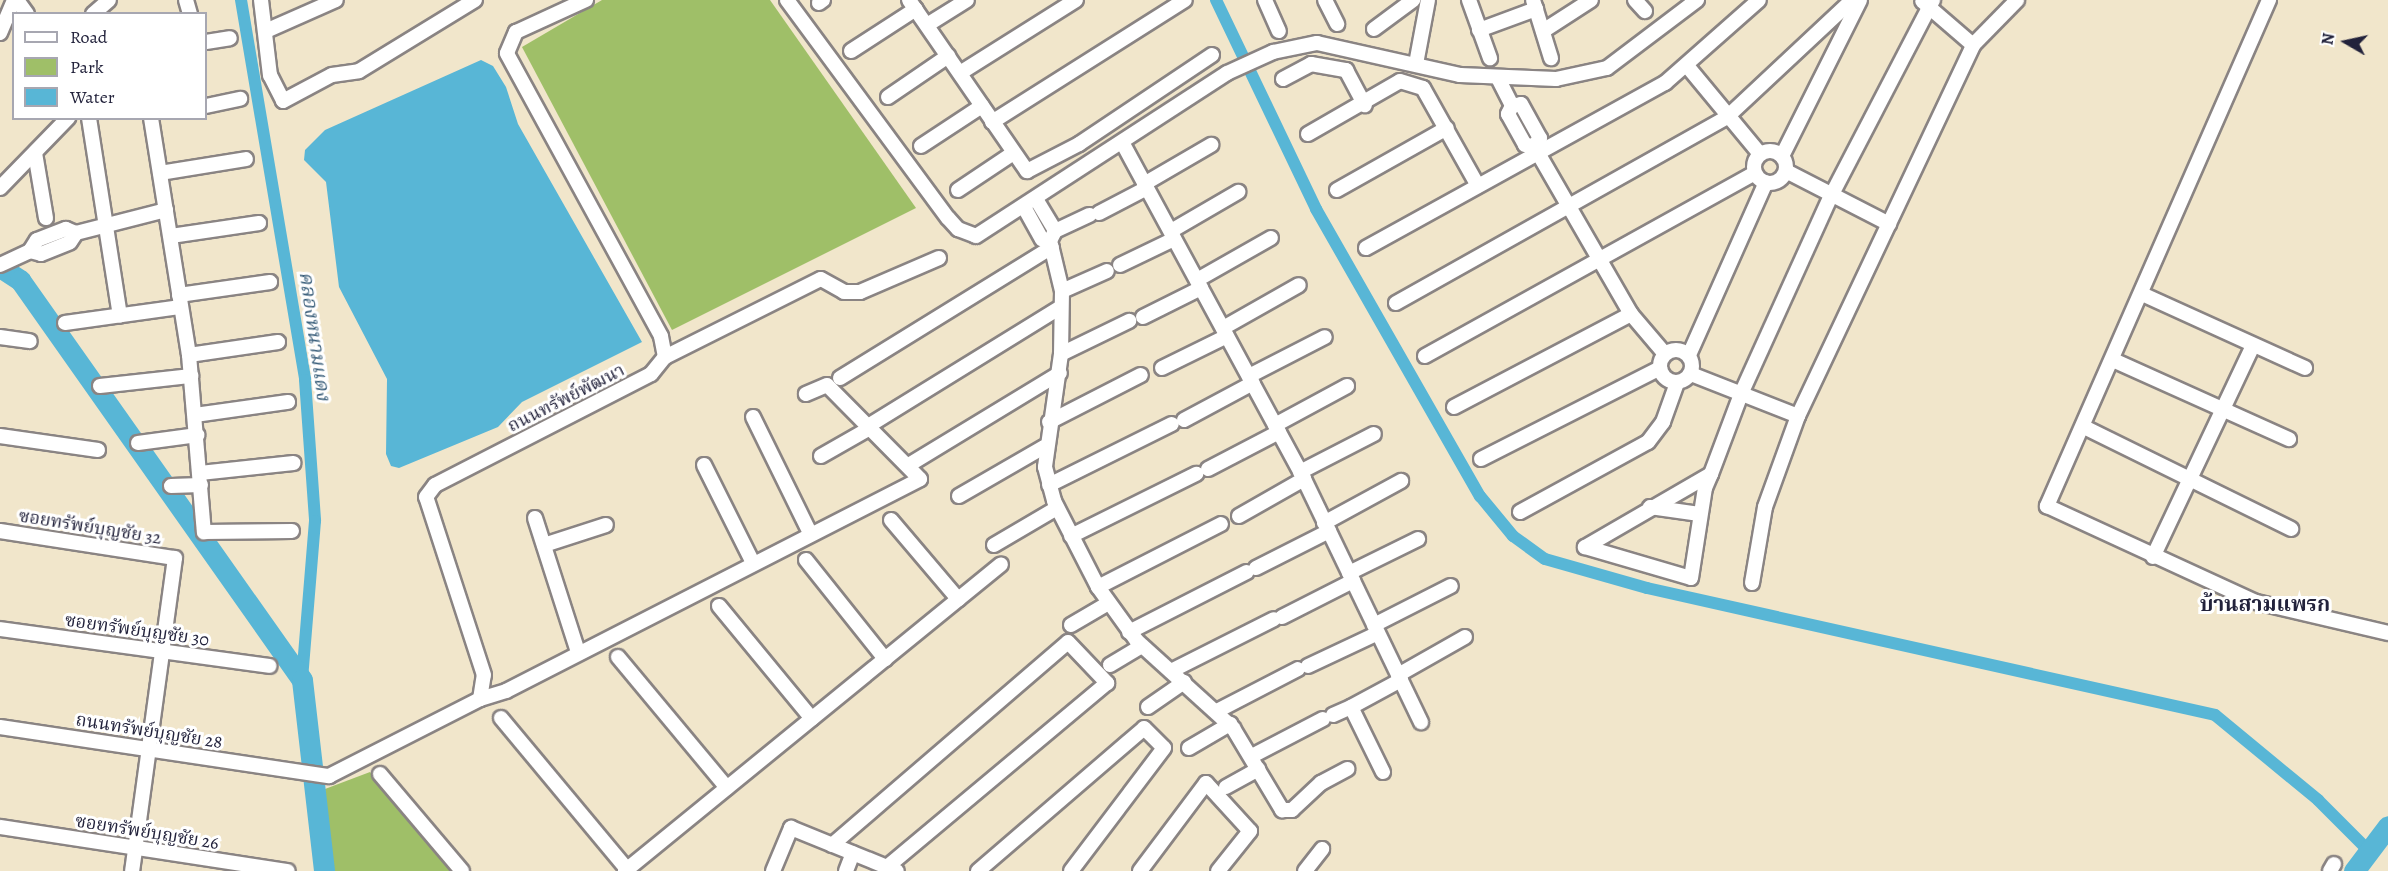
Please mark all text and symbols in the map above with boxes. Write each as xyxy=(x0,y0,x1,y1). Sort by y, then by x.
legend xyxy=(12,12,207,120)
north arrow xyxy=(2316,12,2376,72)
text: Road xyxy=(70,25,107,49)
text: N xyxy=(2316,32,2340,47)
text: Park xyxy=(70,55,104,79)
text: Water xyxy=(70,85,115,109)
water label: คลองหนามแดง xyxy=(294,270,336,402)
street label: ถนนทรัพย์พัฒนา xyxy=(504,359,628,437)
street label: ซอยทรัพย์บุญชัย 32 xyxy=(17,505,163,549)
district label: บ้านสามแพรก xyxy=(2200,591,2330,617)
street label: ซอยทรัพย์บุญชัย 30 xyxy=(64,609,210,651)
street label: ถนนทรัพย์บุญชัย 28 xyxy=(74,709,224,753)
street label: ซอยทรัพย์บุญชัย 26 xyxy=(74,810,220,854)

